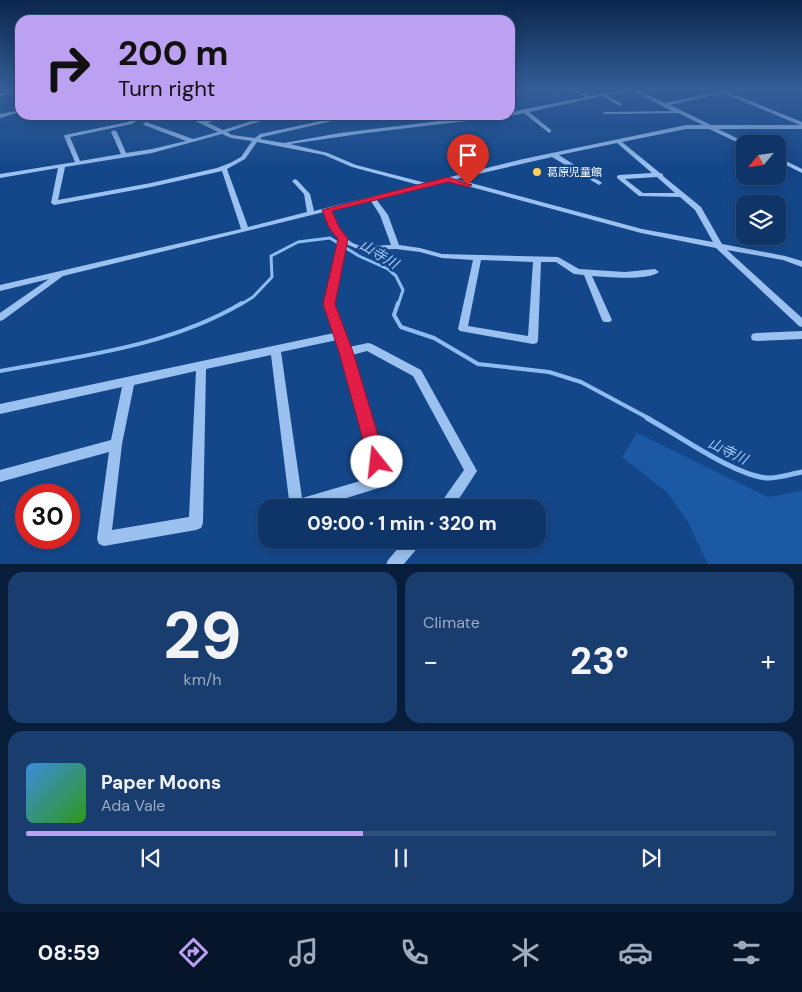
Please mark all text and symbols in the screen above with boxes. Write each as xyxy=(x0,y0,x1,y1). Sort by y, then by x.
text: 200 m xyxy=(118,30,229,76)
icon: right xyxy=(35,35,100,100)
text: Turn right xyxy=(118,74,215,103)
pin xyxy=(447,134,489,185)
north arrow xyxy=(736,135,786,185)
map controls xyxy=(736,135,786,245)
icon: arrive xyxy=(454,141,482,169)
place label: 葛原児童館 xyxy=(547,165,602,179)
marker: 葛原児童館 xyxy=(531,166,543,178)
button: layers xyxy=(736,195,786,245)
water label: 山寺川 xyxy=(356,235,403,274)
water label: 山寺川 xyxy=(705,434,753,469)
position arrow xyxy=(350,435,402,487)
speed limit sign: 30 xyxy=(15,484,80,549)
text: 09:00 · 1 min · 320 m xyxy=(307,511,497,536)
text: 29 xyxy=(163,594,242,678)
text: Climate xyxy=(423,612,480,633)
text: 23° xyxy=(570,636,629,686)
text: − xyxy=(423,643,438,680)
text: + xyxy=(761,643,776,680)
text: km/h xyxy=(184,669,221,690)
text: Paper Moons xyxy=(101,770,221,795)
text: Ada Vale xyxy=(101,795,165,816)
icon: previous xyxy=(137,844,165,872)
icon: pause xyxy=(387,844,415,872)
icon: next xyxy=(637,844,665,872)
icon: directions xyxy=(176,935,211,970)
icon: music xyxy=(286,935,321,970)
icon: phone xyxy=(397,935,432,970)
icon: climate xyxy=(508,935,543,970)
icon: car xyxy=(618,935,653,970)
icon: filters xyxy=(729,935,764,970)
text: 08:59 xyxy=(38,938,100,967)

